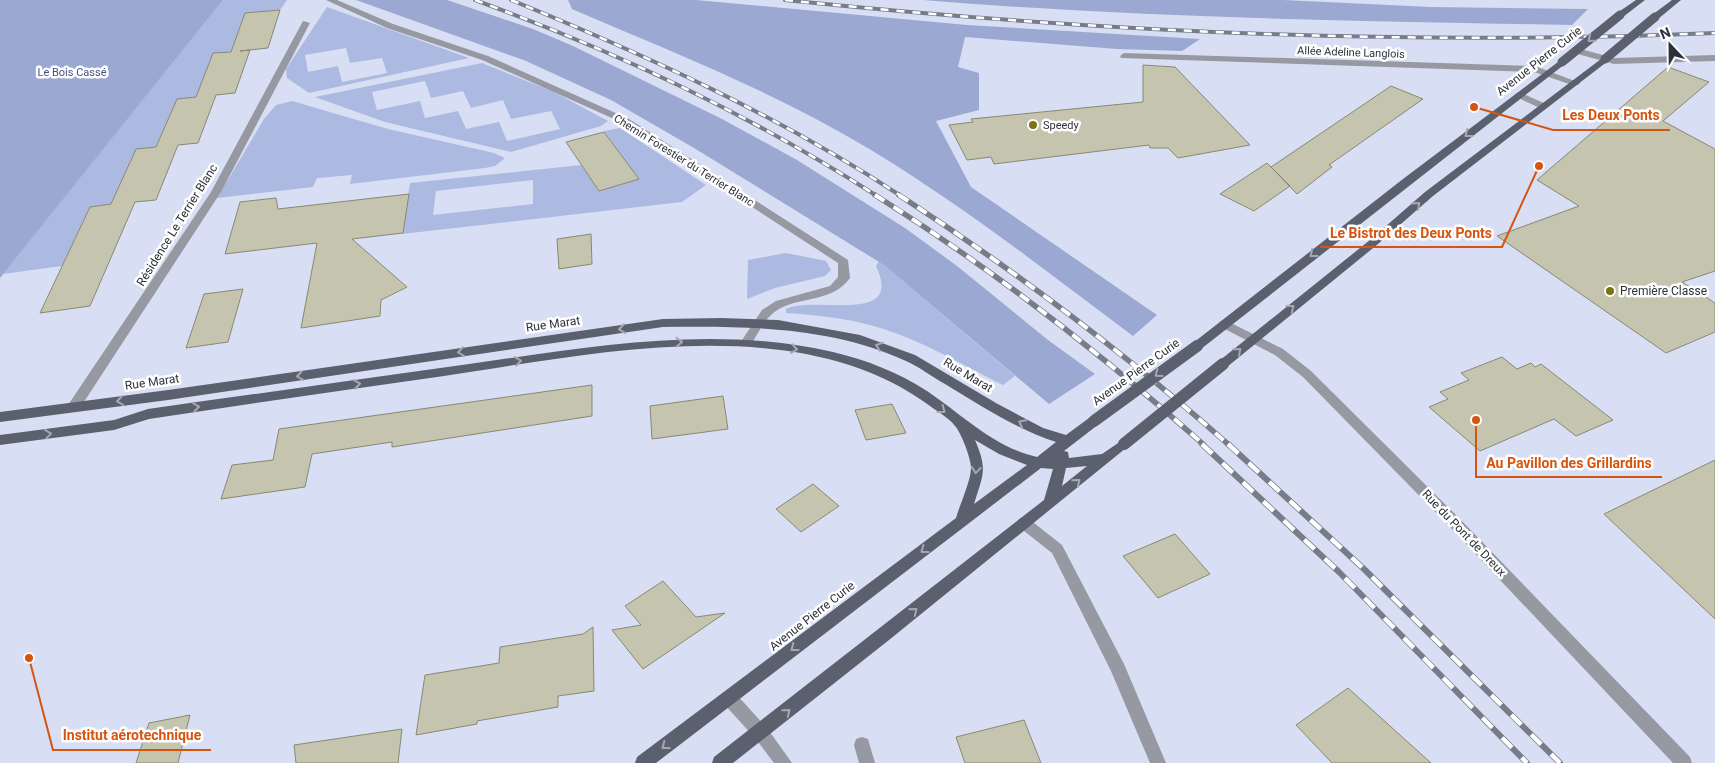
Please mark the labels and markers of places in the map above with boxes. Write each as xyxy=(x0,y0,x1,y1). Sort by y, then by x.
callout: Les Deux Ponts xyxy=(1553,101,1670,130)
marker: Speedy xyxy=(1027,119,1039,131)
place label: Speedy xyxy=(1043,119,1080,132)
callout: Le Bistrot des Deux Ponts xyxy=(1320,218,1502,247)
place label: Première Classe xyxy=(1620,284,1707,298)
marker: Première Classe xyxy=(1604,285,1616,297)
callout: Au Pavillon des Grillardins xyxy=(1476,448,1662,477)
callout: Institut aérotechnique xyxy=(53,721,211,750)

